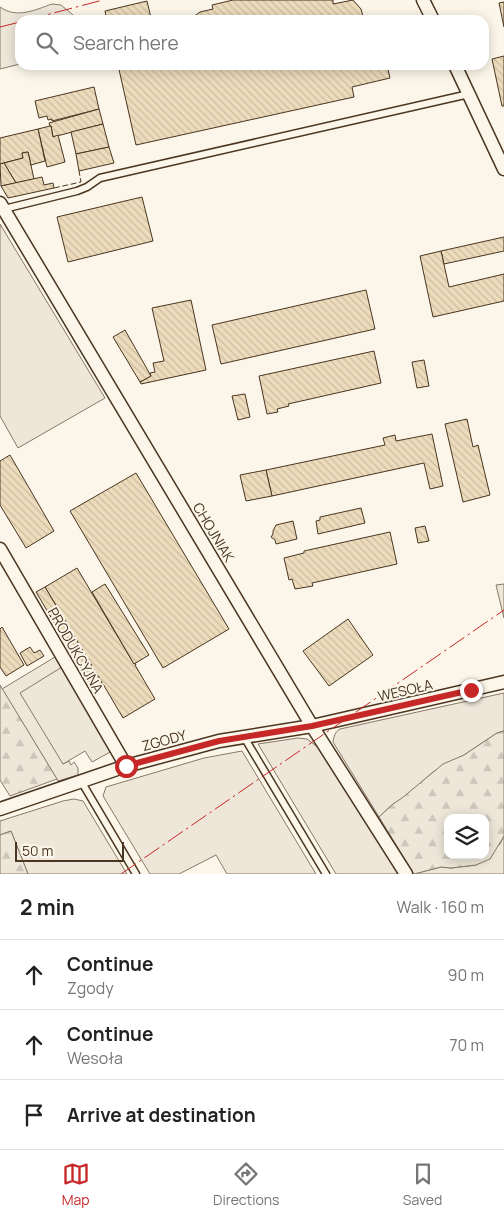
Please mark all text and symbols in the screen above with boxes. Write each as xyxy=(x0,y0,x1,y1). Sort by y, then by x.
search box xyxy=(15,15,489,70)
icon: search xyxy=(33,29,61,57)
text: Search here xyxy=(73,30,179,56)
street label: CHOJNIAK xyxy=(189,499,240,566)
street label: PRODUKCYJNA xyxy=(44,604,108,696)
street label: WESOŁA xyxy=(376,674,434,706)
route end xyxy=(460,679,483,702)
street label: ZGODY xyxy=(140,725,189,755)
route start xyxy=(115,755,138,778)
map controls xyxy=(444,814,489,859)
button: layers xyxy=(444,814,489,859)
scale bar xyxy=(15,839,124,862)
text: 50 m xyxy=(22,841,53,860)
text: 2 min xyxy=(20,893,75,921)
text: Walk · 160 m xyxy=(396,896,484,918)
text: Continue xyxy=(67,951,153,977)
icon: ahead xyxy=(20,961,48,989)
text: 90 m xyxy=(448,964,484,986)
text: Zgody xyxy=(67,977,114,999)
text: Continue xyxy=(67,1021,153,1047)
icon: ahead xyxy=(20,1031,48,1059)
text: 70 m xyxy=(449,1034,484,1056)
text: Wesoła xyxy=(67,1047,123,1069)
icon: arrive xyxy=(20,1101,48,1129)
text: Arrive at destination xyxy=(67,1102,256,1128)
tab: Map xyxy=(62,1160,90,1209)
tab: Directions xyxy=(213,1160,279,1209)
tab: Saved xyxy=(403,1160,442,1209)

